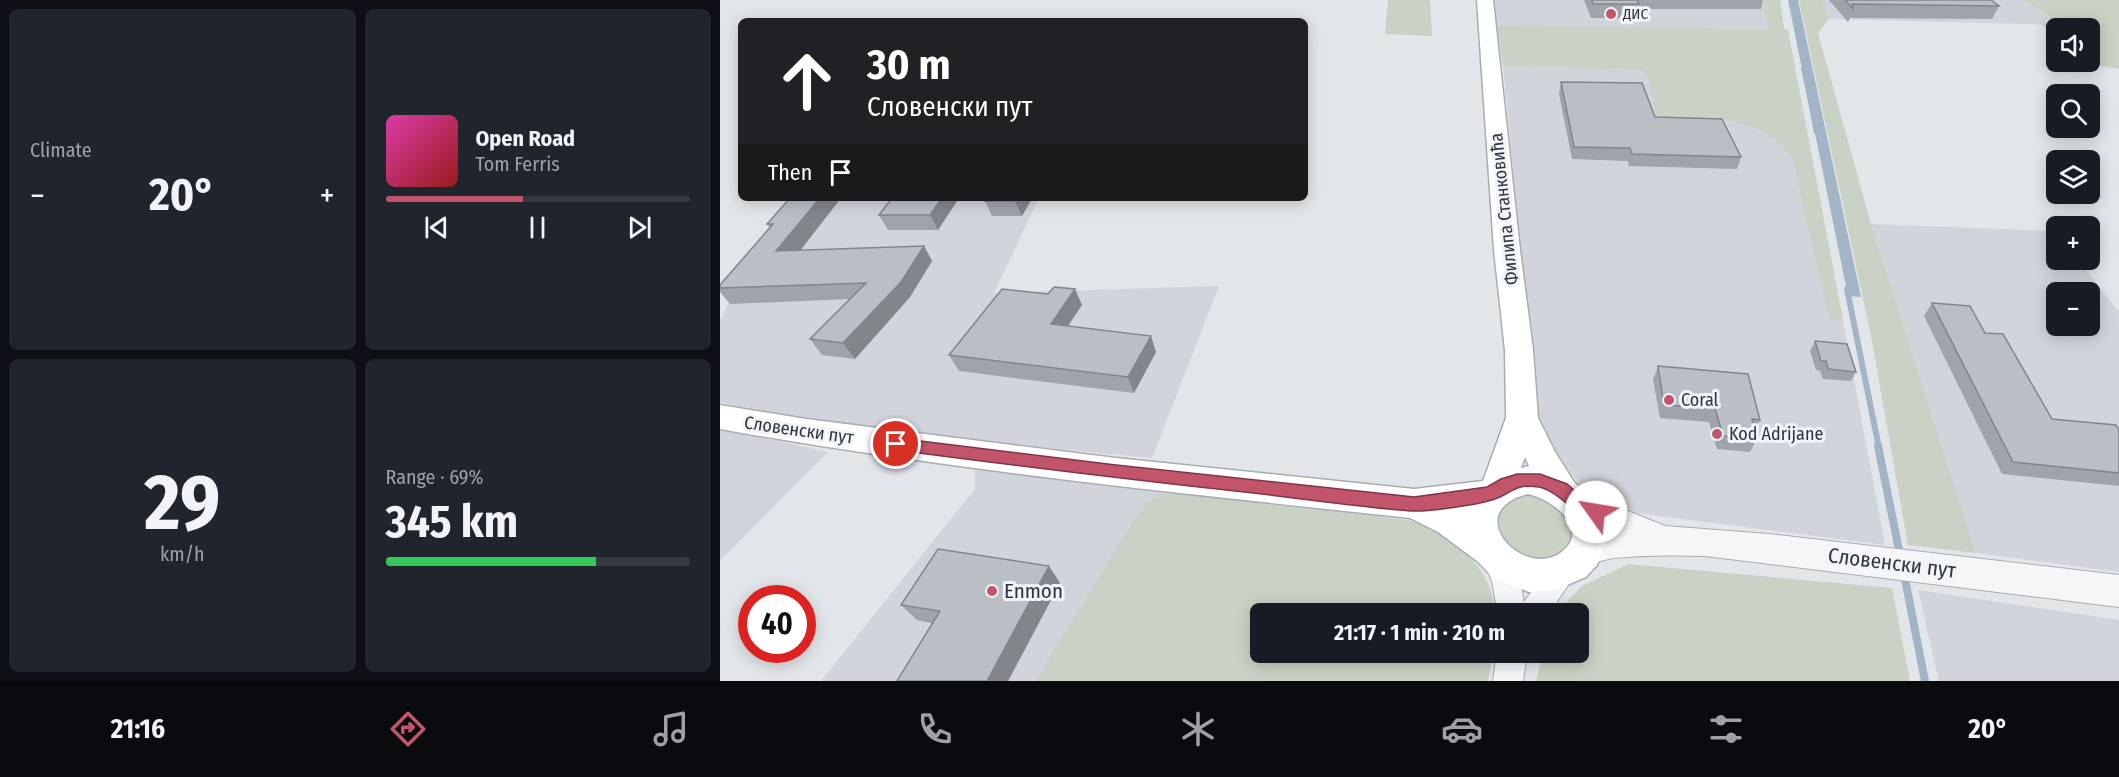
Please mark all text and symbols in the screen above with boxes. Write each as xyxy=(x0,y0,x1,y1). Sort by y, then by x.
place label: ДИС xyxy=(1622,5,1648,23)
marker: ДИС xyxy=(1604,7,1618,21)
map controls xyxy=(2046,18,2100,336)
button: sound xyxy=(2046,18,2100,72)
text: 30 m xyxy=(867,40,951,90)
icon: ahead xyxy=(768,42,846,120)
button: search xyxy=(2046,84,2100,138)
text: Словенски пут xyxy=(867,91,1032,123)
text: Open Road xyxy=(476,125,575,152)
street label: Филипа Станковића xyxy=(1485,132,1523,286)
text: Climate xyxy=(30,138,92,162)
button: layers xyxy=(2046,150,2100,204)
text: Tom Ferris xyxy=(476,152,560,176)
icon: arrive xyxy=(824,156,857,189)
text: Then xyxy=(768,159,812,186)
text: 20° xyxy=(149,168,215,222)
text: − xyxy=(30,176,45,216)
text: + xyxy=(319,176,334,216)
icon: previous xyxy=(420,211,453,244)
icon: pause xyxy=(521,211,554,244)
icon: next xyxy=(623,211,656,244)
button: + xyxy=(2046,216,2100,270)
button: − xyxy=(2046,282,2100,336)
place label: Coral xyxy=(1681,389,1719,411)
marker: Coral xyxy=(1662,393,1676,407)
street label: Словенски пут xyxy=(743,411,856,449)
pin xyxy=(870,418,921,469)
place label: Kod Adrijane xyxy=(1729,423,1823,445)
icon: arrive xyxy=(879,427,912,460)
marker: Kod Adrijane xyxy=(1710,427,1724,441)
text: 29 xyxy=(144,456,220,550)
text: Range · 69% xyxy=(386,465,483,489)
position arrow xyxy=(1564,480,1628,544)
text: 345 km xyxy=(386,495,518,549)
text: km/h xyxy=(160,542,205,566)
street label: Словенски пут xyxy=(1827,542,1958,584)
place label: Enmon xyxy=(1004,578,1063,604)
marker: Enmon xyxy=(985,584,999,598)
speed limit sign: 40 xyxy=(738,585,816,663)
text: 21:17 · 1 min · 210 m xyxy=(1334,619,1505,646)
icon: directions xyxy=(387,708,429,750)
icon: music xyxy=(650,708,692,750)
icon: phone xyxy=(914,708,956,750)
icon: climate xyxy=(1177,708,1219,750)
icon: car xyxy=(1441,708,1483,750)
icon: filters xyxy=(1705,708,1747,750)
text: 21:16 xyxy=(111,713,165,745)
text: 20° xyxy=(1968,713,2008,745)

